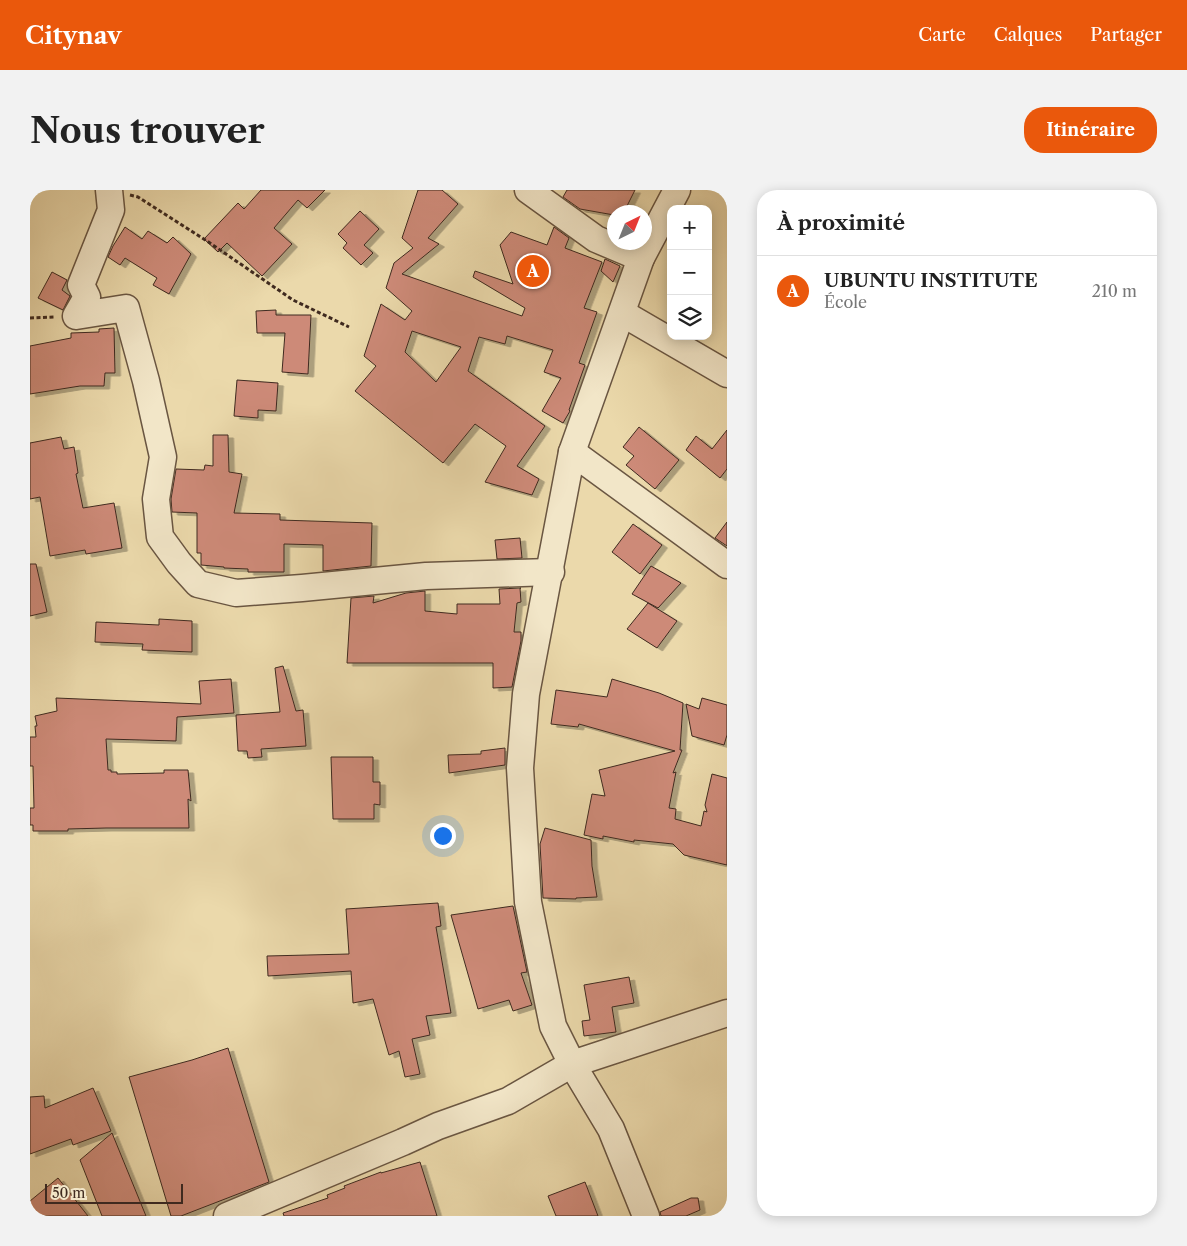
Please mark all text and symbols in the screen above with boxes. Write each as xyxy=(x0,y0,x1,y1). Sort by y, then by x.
text: Citynav xyxy=(25,21,122,50)
text: Carte xyxy=(918,24,966,46)
text: Calques xyxy=(994,24,1062,46)
text: Partager xyxy=(1090,24,1162,46)
button: Itinéraire xyxy=(1024,107,1157,153)
text: Nous trouver xyxy=(30,109,265,152)
north arrow xyxy=(607,205,652,250)
map controls xyxy=(667,205,712,340)
button: + xyxy=(667,205,712,250)
text: À proximité xyxy=(777,210,905,235)
button: − xyxy=(667,250,712,295)
pin: A xyxy=(517,252,549,290)
text: UBUNTU INSTITUTE xyxy=(824,269,1038,292)
text: A xyxy=(787,281,799,301)
text: 210 m xyxy=(1092,281,1137,301)
text: École xyxy=(824,292,867,312)
button: layers xyxy=(667,295,712,340)
your location xyxy=(430,823,456,849)
scale bar xyxy=(45,1181,182,1204)
text: 50 m xyxy=(52,1184,85,1202)

